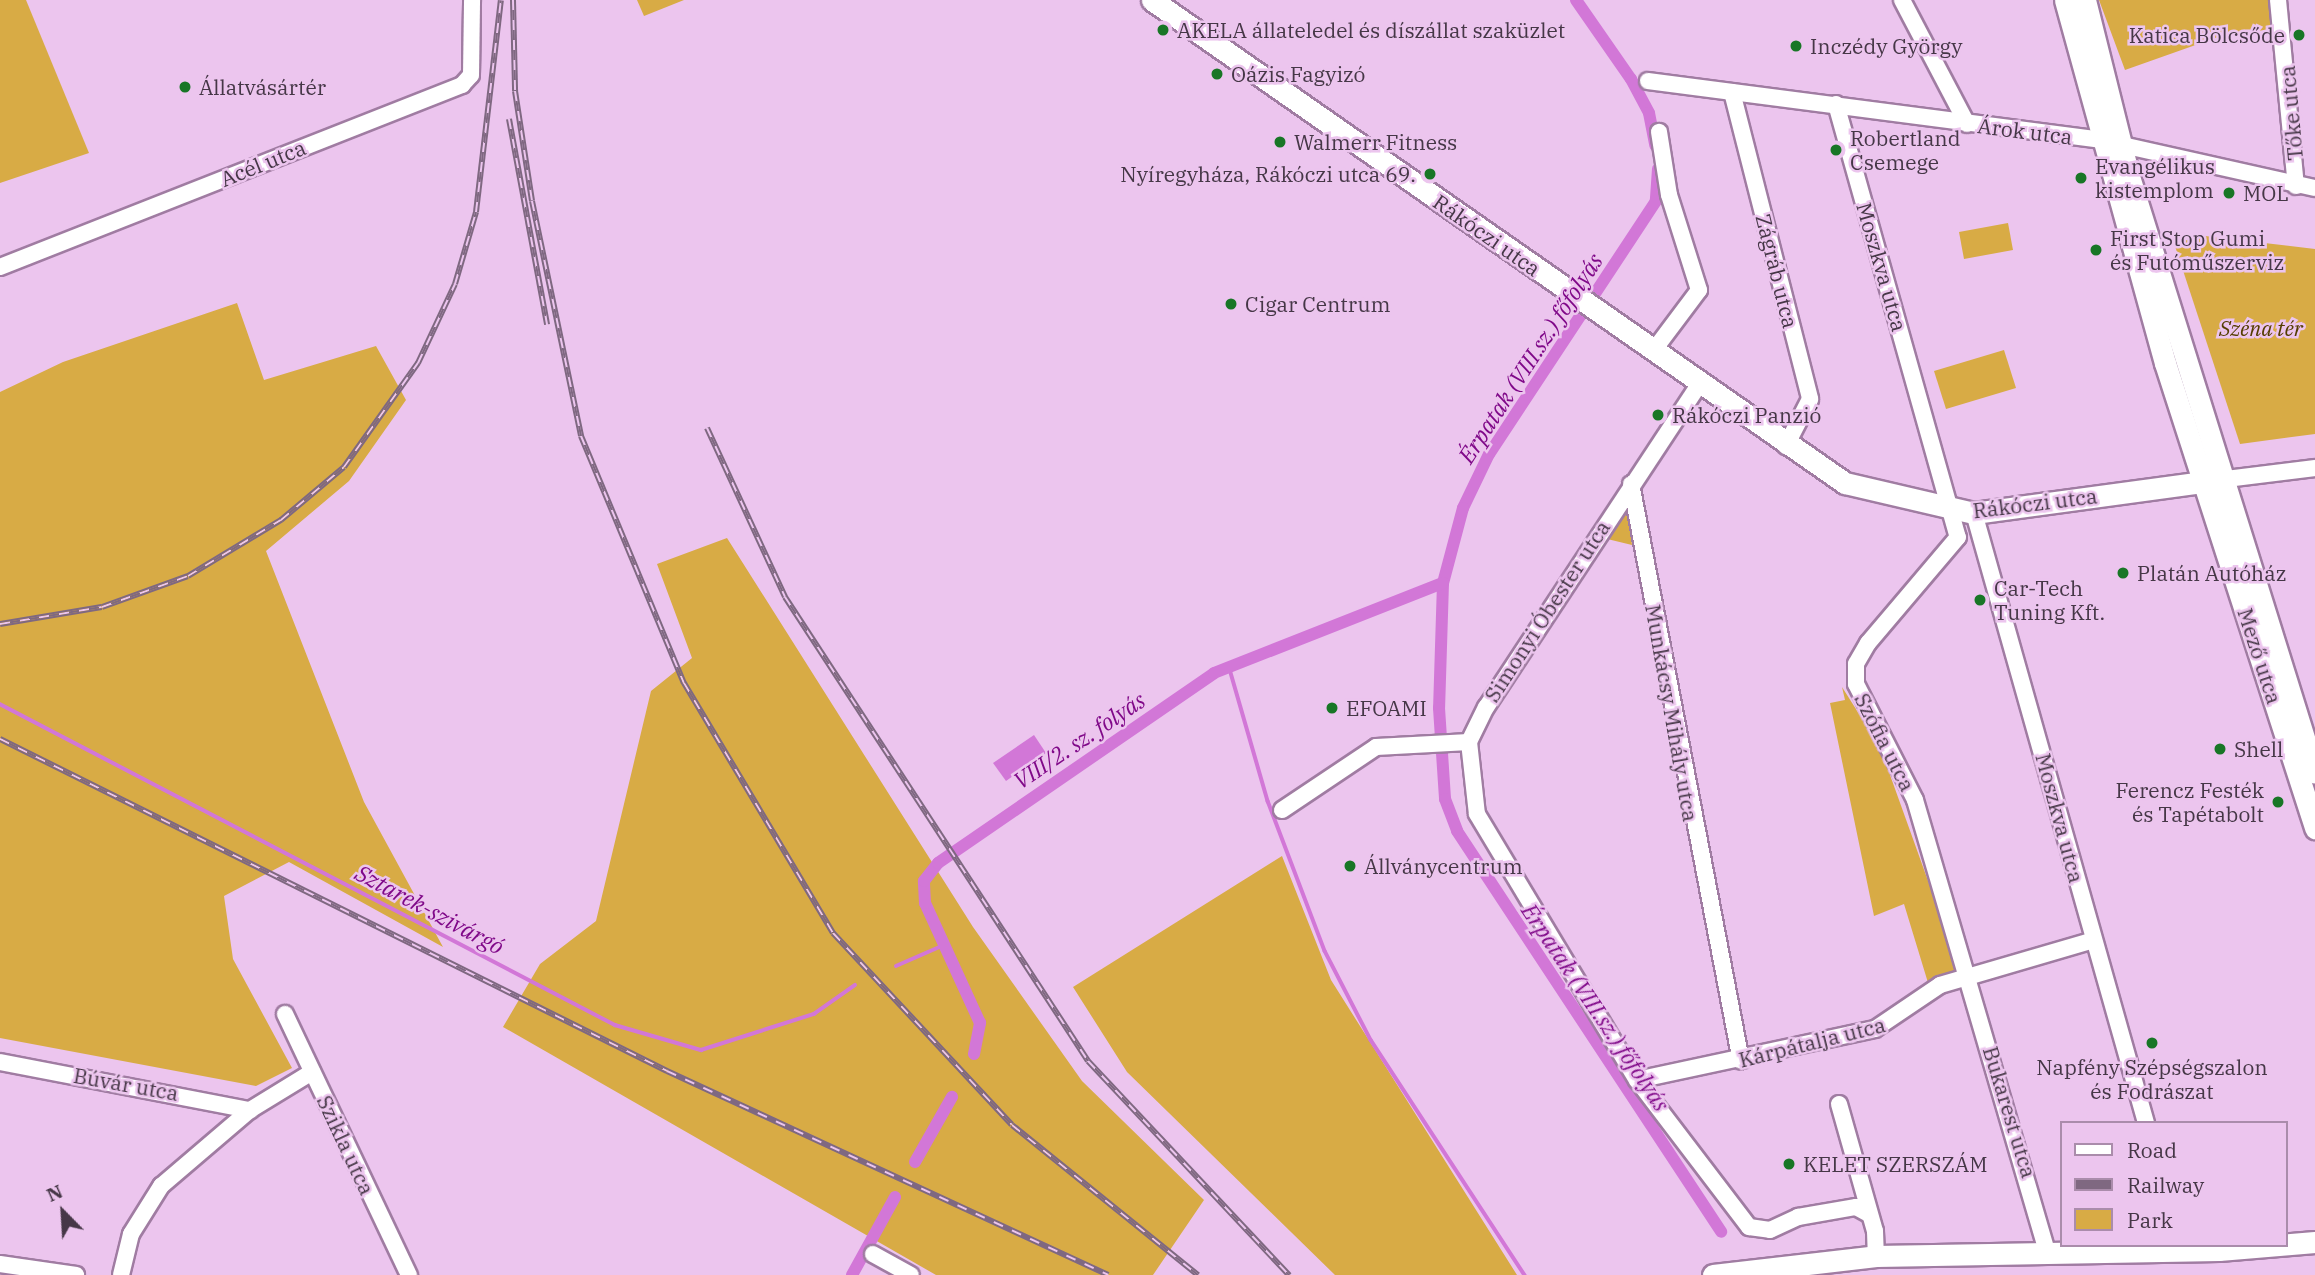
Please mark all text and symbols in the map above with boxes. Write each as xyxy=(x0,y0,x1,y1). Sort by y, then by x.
place label: AKELA állateledel és díszállat szaküzlet xyxy=(1177,17,1565,43)
marker: AKELA állateledel és díszállat szaküzlet xyxy=(1155,22,1171,38)
place label: Katica Bölcsőde xyxy=(2129,22,2285,48)
marker: Katica Bölcsőde xyxy=(2291,27,2307,43)
place label: Inczédy György xyxy=(1810,33,1962,59)
marker: Inczédy György xyxy=(1788,38,1804,54)
place label: Oázis Fagyizó xyxy=(1231,61,1365,87)
street label: Tőke utca xyxy=(2274,64,2308,162)
marker: Oázis Fagyizó xyxy=(1209,66,1225,82)
place label: Állatvásártér xyxy=(199,74,326,100)
marker: Állatvásártér xyxy=(177,79,193,95)
street label: Árok utca xyxy=(1976,113,2074,149)
place label: Robertland Csemege xyxy=(1850,125,1961,175)
place label: Walmerr Fitness xyxy=(1294,129,1457,155)
street label: Acél utca xyxy=(217,134,309,192)
marker: Walmerr Fitness xyxy=(1272,134,1288,150)
marker: Robertland Csemege xyxy=(1828,142,1844,158)
place label: Evangélikus kistemplom xyxy=(2095,153,2215,203)
place label: Nyíregyháza, Rákóczi utca 69. xyxy=(1120,161,1416,187)
marker: Nyíregyháza, Rákóczi utca 69. xyxy=(1422,166,1438,182)
marker: Evangélikus kistemplom xyxy=(2073,170,2089,186)
place label: MOL xyxy=(2243,180,2289,206)
marker: MOL xyxy=(2221,185,2237,201)
street label: Rákóczi utca xyxy=(1428,189,1546,281)
street label: Moszkva utca xyxy=(1852,200,1912,334)
street label: Zágráb utca xyxy=(1751,211,1803,331)
place label: First Stop Gumi és Futóműszerviz xyxy=(2110,225,2284,275)
marker: First Stop Gumi és Futóműszerviz xyxy=(2088,242,2104,258)
water label: Érpatak (VIII.sz.) főfolyás xyxy=(1452,248,1608,468)
place label: Cigar Centrum xyxy=(1245,291,1390,317)
marker: Cigar Centrum xyxy=(1223,296,1239,312)
park label: Széna tér xyxy=(2219,315,2303,341)
place label: Rákóczi Panzió xyxy=(1672,402,1821,428)
marker: Rákóczi Panzió xyxy=(1650,407,1666,423)
street label: Rákóczi utca xyxy=(1971,483,2099,523)
street label: Simonyi Óbester utca xyxy=(1479,516,1615,706)
place label: Platán Autóház xyxy=(2137,560,2286,586)
marker: Platán Autóház xyxy=(2115,565,2131,581)
place label: Car-Tech Tuning Kft. xyxy=(1994,575,2105,625)
marker: Car-Tech Tuning Kft. xyxy=(1972,592,1988,608)
street label: Munkácsy Mihály utca xyxy=(1640,602,1704,824)
street label: Mező utca xyxy=(2233,605,2287,707)
water label: VIII/2. sz. folyás xyxy=(1008,686,1150,794)
street label: Szófia utca xyxy=(1850,689,1920,795)
place label: EFOAMI xyxy=(1346,695,1427,721)
marker: EFOAMI xyxy=(1324,700,1340,716)
place label: Shell xyxy=(2234,736,2283,762)
marker: Shell xyxy=(2212,741,2228,757)
street label: Moszkva utca xyxy=(2031,751,2089,885)
place label: Ferencz Festék és Tapétabolt xyxy=(2115,777,2264,827)
marker: Ferencz Festék és Tapétabolt xyxy=(2270,794,2286,810)
place label: Állványcentrum xyxy=(1364,853,1523,879)
water label: Sztarek-szivárgó xyxy=(351,858,509,960)
marker: Állványcentrum xyxy=(1342,858,1358,874)
water label: Érpatak (VIII.sz.) főfolyás xyxy=(1516,898,1676,1116)
street label: Kárpátalja utca xyxy=(1736,1012,1888,1072)
marker: Napfény Szépségszalon és Fodrászat xyxy=(2144,1035,2160,1051)
street label: Bukarest utca xyxy=(1978,1043,2042,1181)
place label: Napfény Szépségszalon és Fodrászat xyxy=(2036,1054,2268,1104)
street label: Búvár utca xyxy=(72,1062,180,1106)
street label: Szikla utca xyxy=(312,1091,380,1199)
legend xyxy=(2060,1121,2287,1247)
text: Road xyxy=(2127,1136,2177,1164)
place label: KELET SZERSZÁM xyxy=(1803,1151,1988,1177)
marker: KELET SZERSZÁM xyxy=(1781,1156,1797,1172)
text: Railway xyxy=(2127,1171,2204,1199)
north arrow xyxy=(28,1177,98,1247)
text: N xyxy=(43,1179,66,1207)
text: Park xyxy=(2127,1206,2173,1234)

